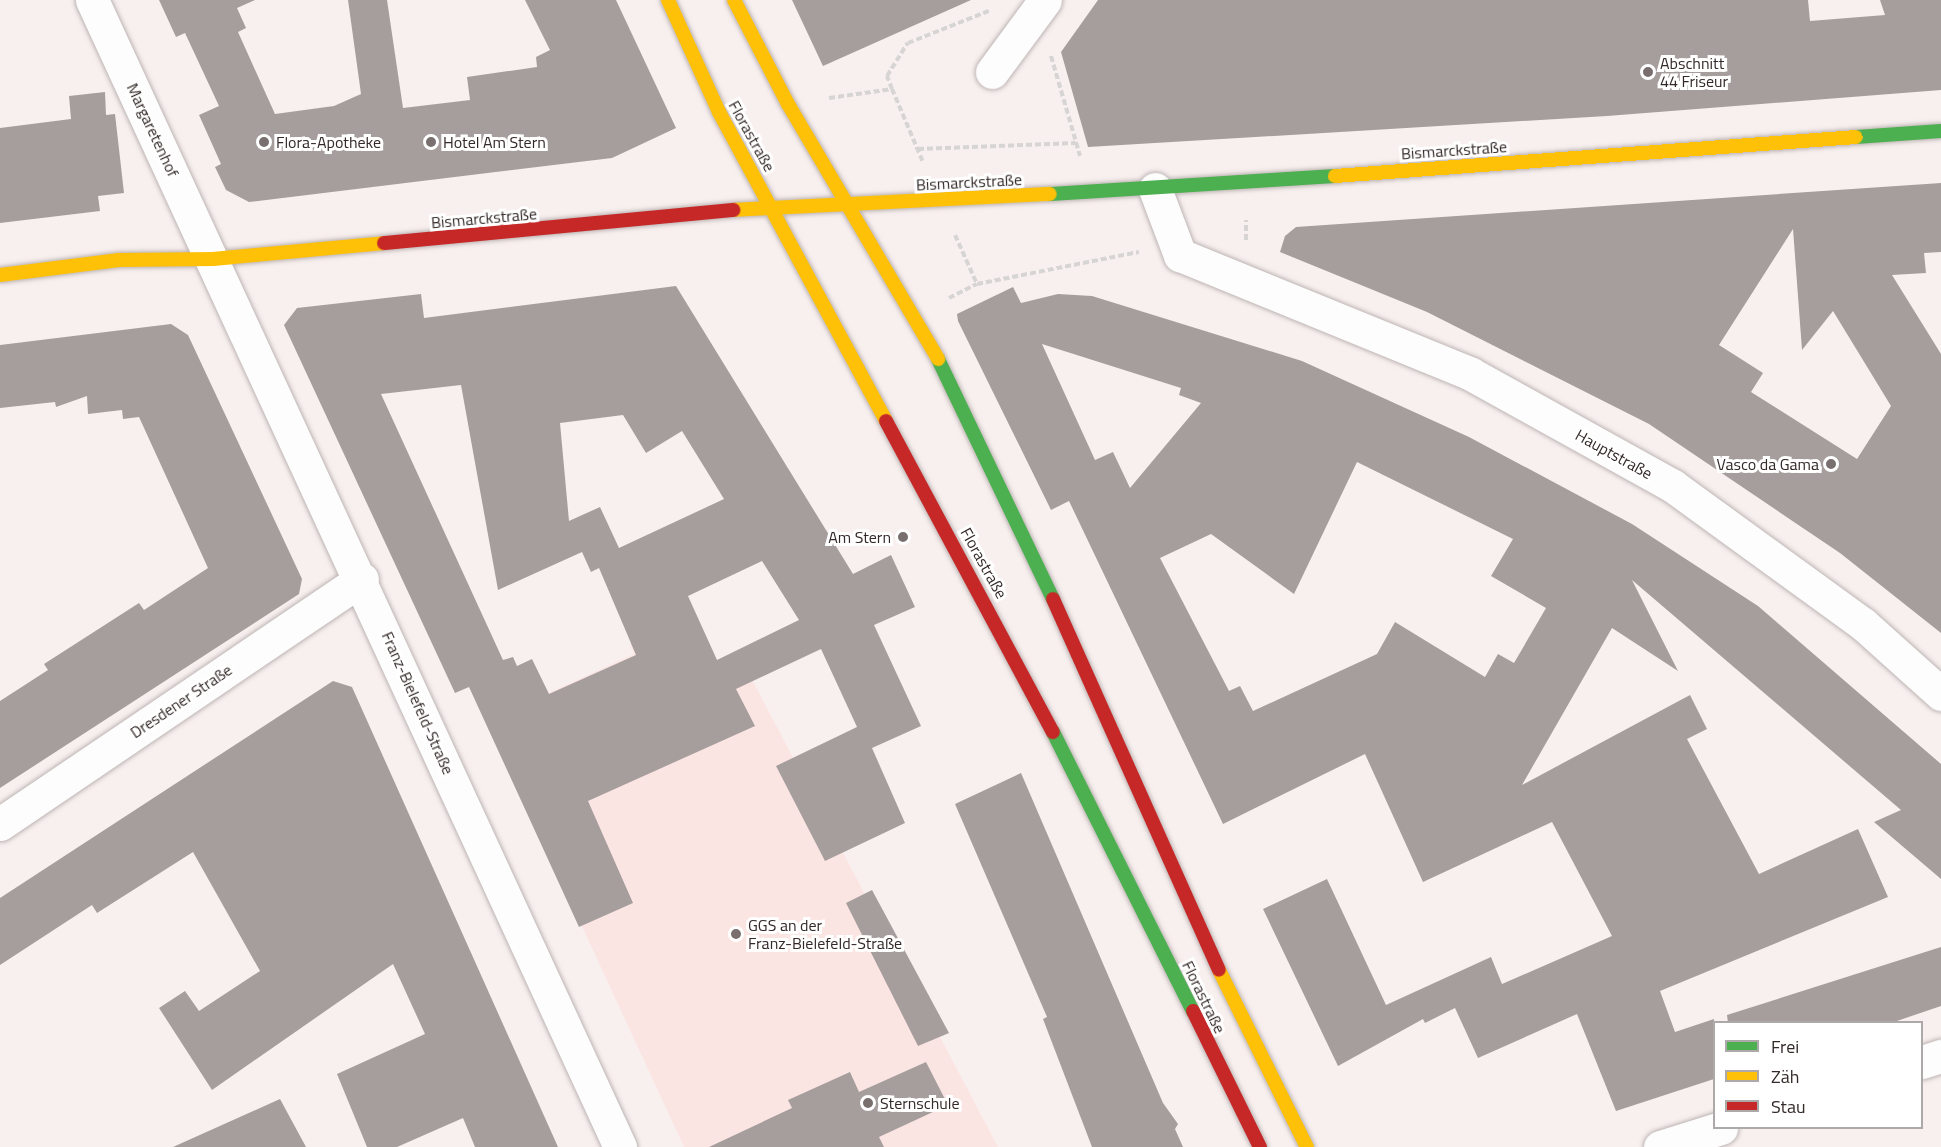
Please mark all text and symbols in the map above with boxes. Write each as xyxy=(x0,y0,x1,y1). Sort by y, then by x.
place label: Abschnitt 44 Friseur xyxy=(1660,53,1728,91)
marker: Abschnitt 44 Friseur xyxy=(1641,65,1655,79)
street label: Margaretenhof xyxy=(123,80,183,180)
street label: Florastraße xyxy=(725,97,779,175)
place label: Flora-Apotheke xyxy=(276,132,381,152)
place label: Hotel Am Stern xyxy=(443,132,546,152)
marker: Flora-Apotheke xyxy=(257,135,271,149)
marker: Hotel Am Stern xyxy=(424,135,438,149)
street label: Bismarckstraße xyxy=(1400,137,1508,163)
street label: Bismarckstraße xyxy=(916,170,1022,194)
street label: Bismarckstraße xyxy=(430,204,538,232)
street label: Hauptstraße xyxy=(1572,425,1656,483)
place label: Vasco da Gama xyxy=(1717,454,1819,474)
marker: Vasco da Gama xyxy=(1824,457,1838,471)
street label: Florastraße xyxy=(957,524,1011,602)
place label: Am Stern xyxy=(828,527,891,547)
marker: Am Stern xyxy=(896,530,910,544)
street label: Franz-Bielefeld-Straße xyxy=(378,629,458,777)
street label: Dresdener Straße xyxy=(127,660,235,742)
place label: GGS an der Franz-Bielefeld-Straße xyxy=(748,915,902,953)
marker: GGS an der Franz-Bielefeld-Straße xyxy=(729,927,743,941)
street label: Florastraße xyxy=(1178,958,1230,1036)
legend xyxy=(1713,1021,1923,1129)
text: Frei xyxy=(1771,1033,1799,1060)
text: Zäh xyxy=(1771,1063,1799,1090)
place label: Sternschule xyxy=(880,1093,960,1113)
text: Stau xyxy=(1771,1093,1806,1120)
marker: Sternschule xyxy=(861,1096,875,1110)

